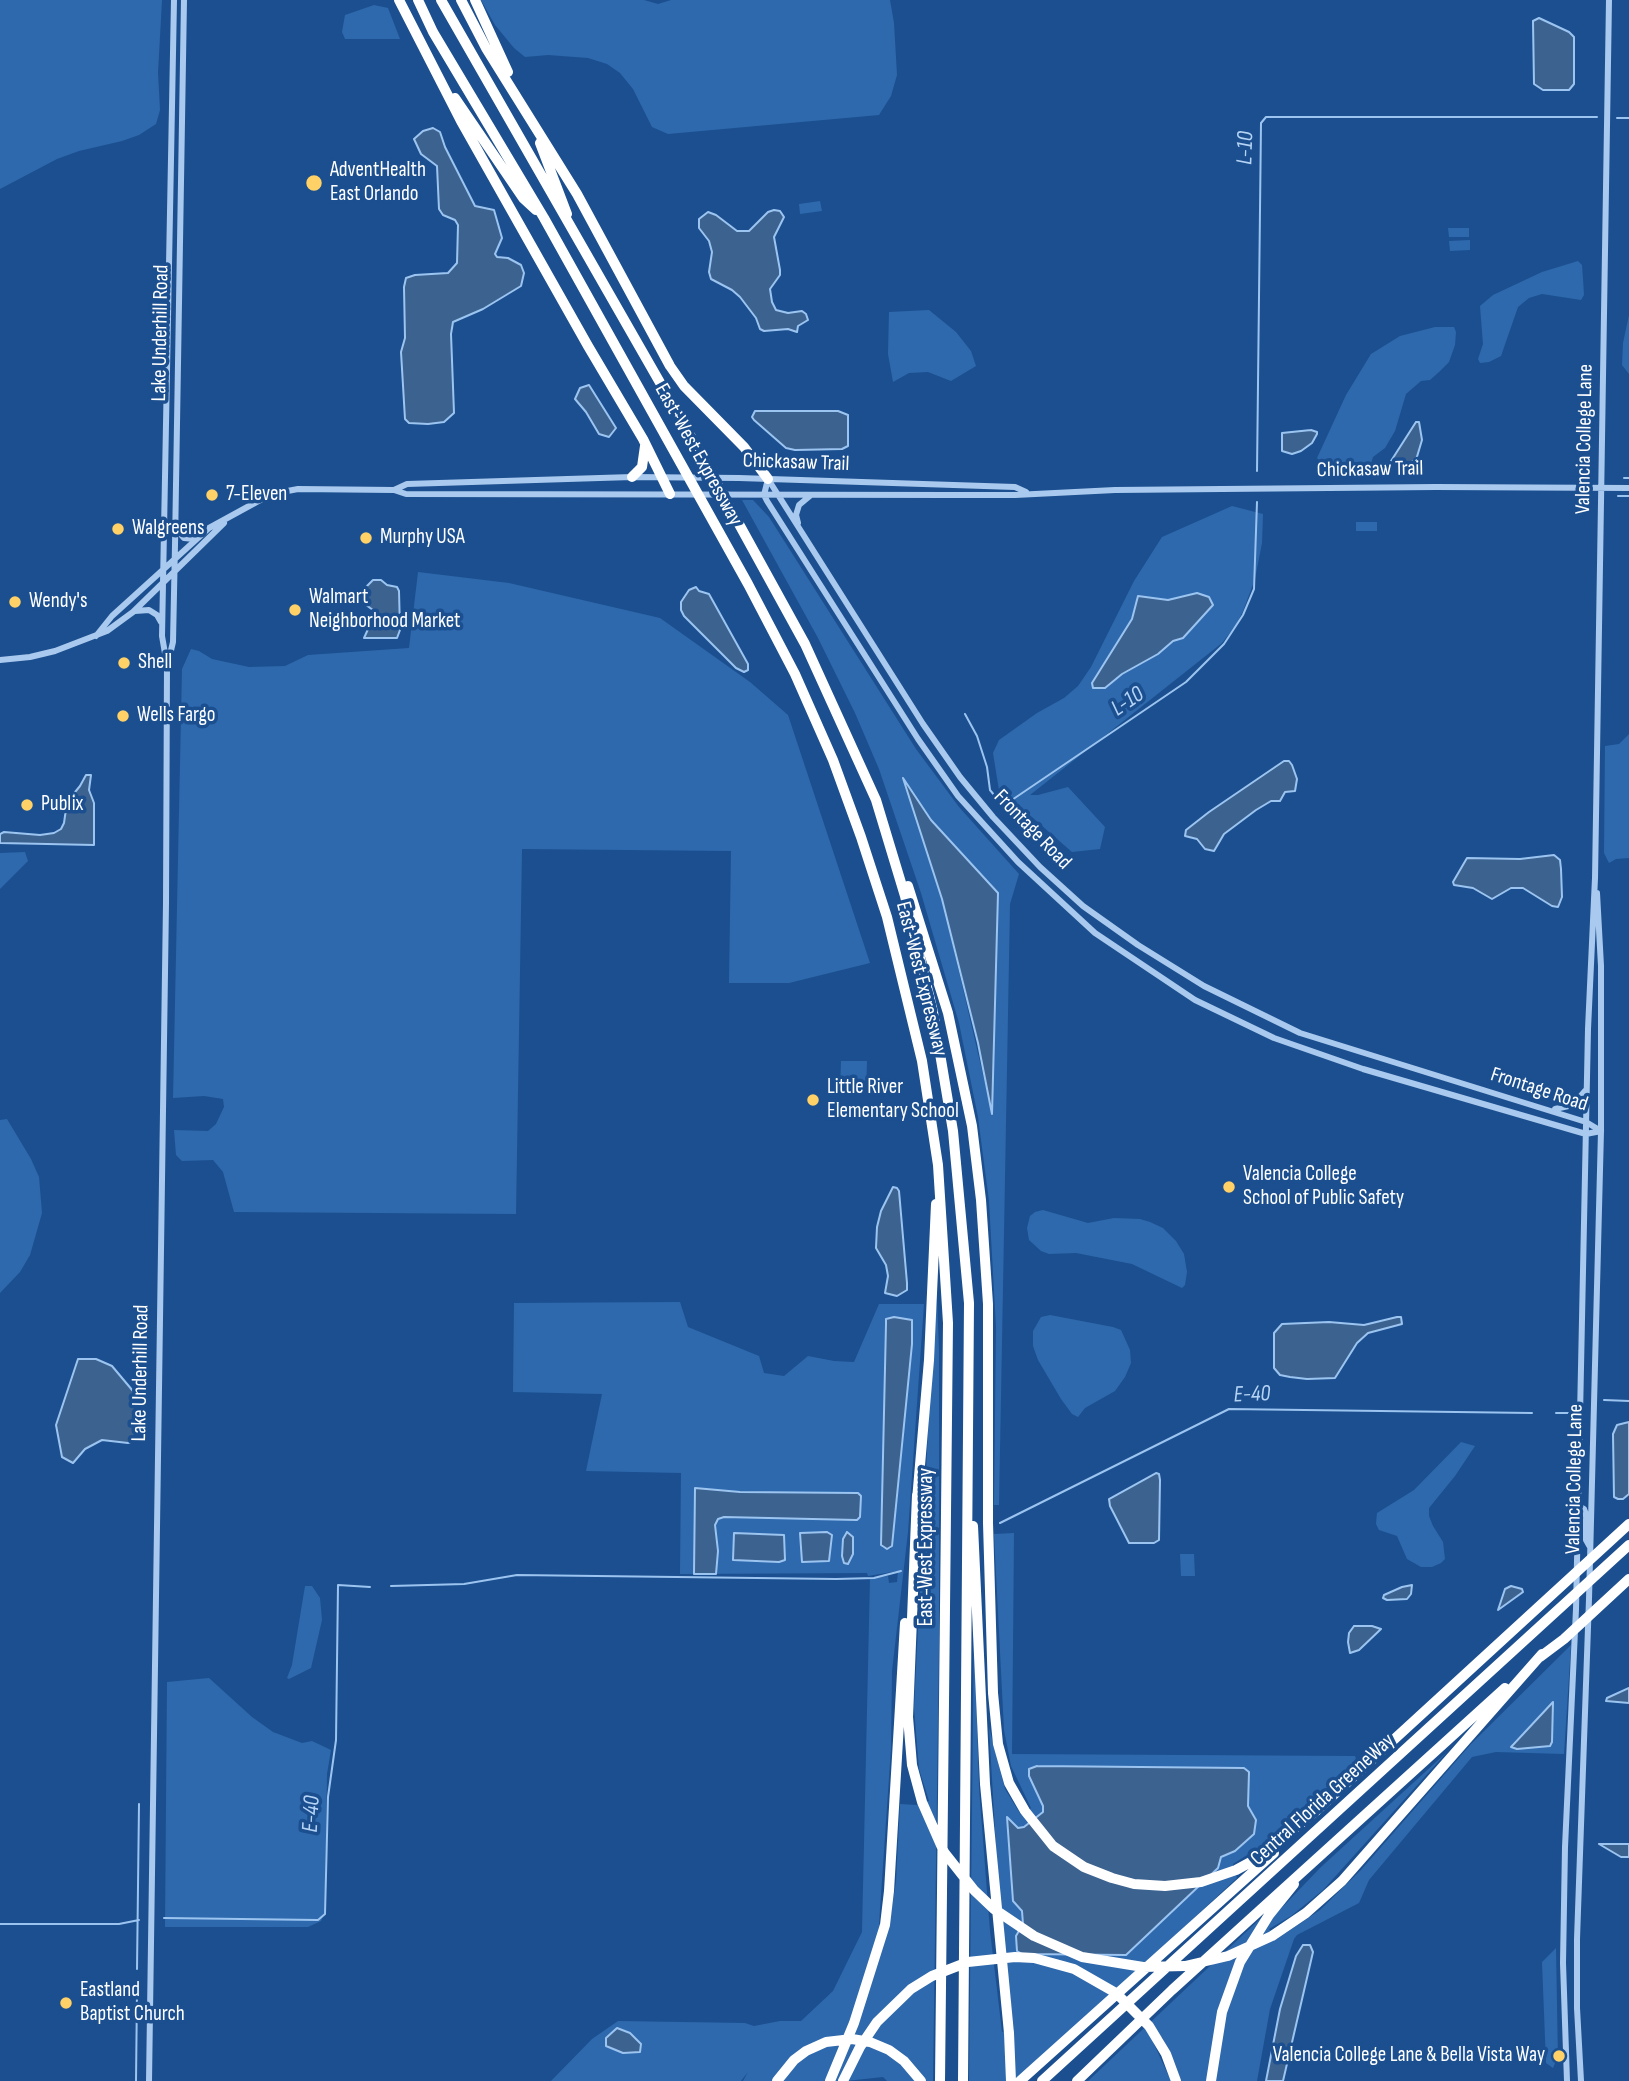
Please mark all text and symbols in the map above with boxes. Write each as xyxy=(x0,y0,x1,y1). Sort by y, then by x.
water label: L-10 xyxy=(1232,131,1260,165)
place label: AdventHealth East Orlando xyxy=(330,158,426,208)
marker: AdventHealth East Orlando xyxy=(304,173,324,193)
street label: Lake Underhill Road xyxy=(147,264,175,402)
street label: Valencia College Lane xyxy=(1571,364,1599,514)
street label: East-West Expressway xyxy=(649,380,747,530)
street label: Chickasaw Trail xyxy=(742,449,850,477)
street label: Chickasaw Trail xyxy=(1316,456,1424,484)
place label: 7-Eleven xyxy=(226,482,287,508)
marker: 7-Eleven xyxy=(204,487,220,503)
place label: Walgreens xyxy=(132,516,205,542)
marker: Walgreens xyxy=(110,521,126,537)
place label: Murphy USA xyxy=(380,525,465,551)
marker: Murphy USA xyxy=(358,530,374,546)
place label: Walmart Neighborhood Market xyxy=(309,585,460,635)
place label: Wendy's xyxy=(29,589,87,615)
marker: Wendy's xyxy=(7,594,23,610)
marker: Walmart Neighborhood Market xyxy=(287,602,303,618)
place label: Shell xyxy=(138,650,172,676)
marker: Shell xyxy=(116,655,132,671)
water label: L-10 xyxy=(1106,681,1150,723)
place label: Wells Fargo xyxy=(137,703,216,729)
marker: Wells Fargo xyxy=(115,708,131,724)
street label: Frontage Road xyxy=(988,785,1076,875)
place label: Publix xyxy=(41,792,83,818)
marker: Publix xyxy=(19,797,35,813)
street label: East-West Expressway xyxy=(890,899,952,1059)
street label: Frontage Road xyxy=(1487,1062,1591,1118)
place label: Little River Elementary School xyxy=(827,1075,959,1125)
marker: Little River Elementary School xyxy=(805,1092,821,1108)
place label: Valencia College School of Public Safety xyxy=(1243,1162,1404,1212)
marker: Valencia College School of Public Safety xyxy=(1221,1179,1237,1195)
street label: Lake Underhill Road xyxy=(127,1304,155,1442)
water label: E-40 xyxy=(1233,1381,1271,1409)
street label: Valencia College Lane xyxy=(1561,1404,1589,1554)
street label: East-West Expressway xyxy=(914,1468,940,1626)
street label: Central Florida GreeneWay xyxy=(1246,1729,1400,1871)
water label: E-40 xyxy=(297,1795,327,1833)
place label: Eastland Baptist Church xyxy=(80,1978,185,2028)
marker: Eastland Baptist Church xyxy=(58,1995,74,2011)
place label: Valencia College Lane & Bella Vista Way xyxy=(1273,2043,1545,2069)
marker: Valencia College Lane & Bella Vista Way xyxy=(1551,2048,1567,2064)

